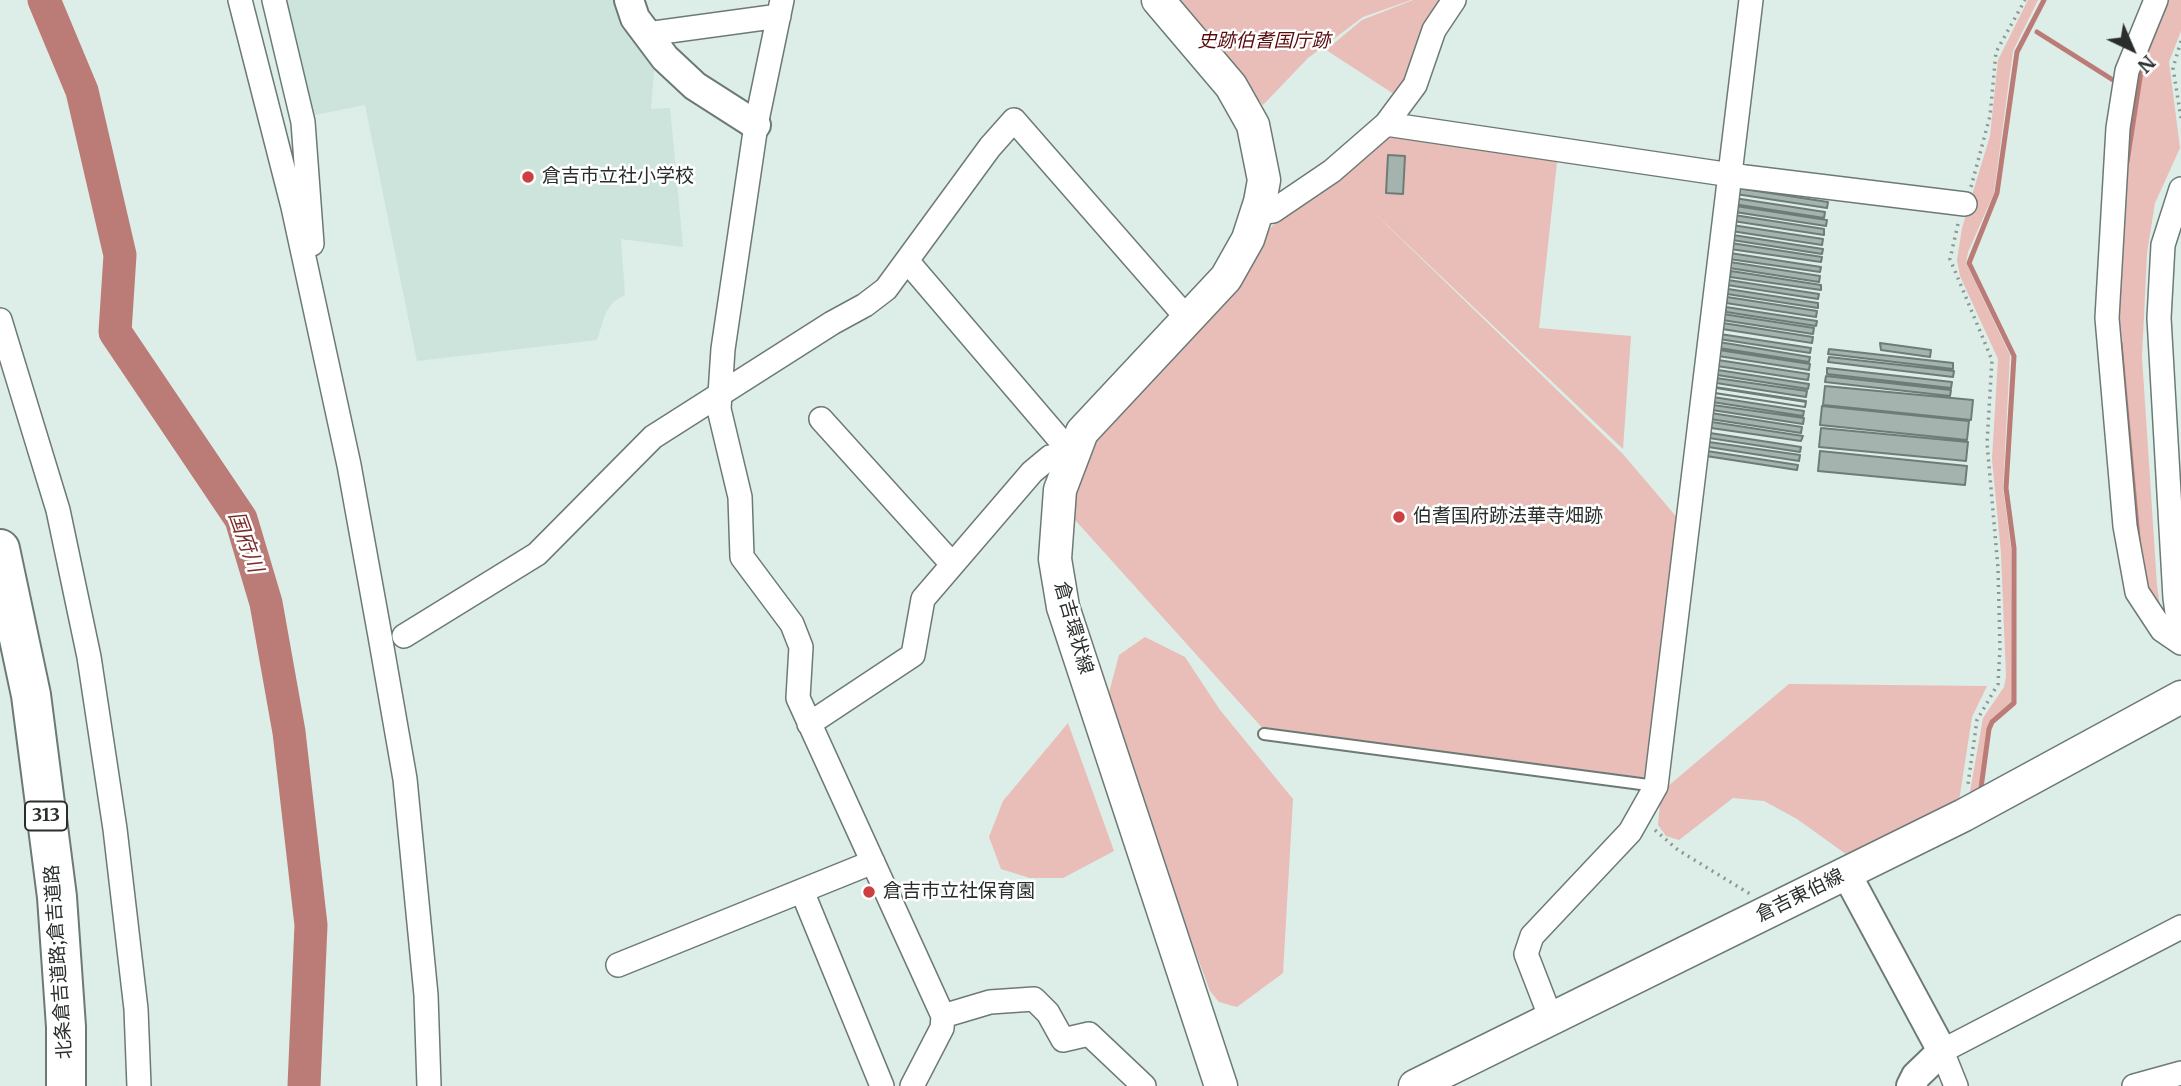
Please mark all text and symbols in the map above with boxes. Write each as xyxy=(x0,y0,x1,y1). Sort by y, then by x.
north arrow xyxy=(2097,14,2167,84)
park label: 史跡伯耆国庁跡 xyxy=(1198,31,1330,53)
text: N xyxy=(2133,50,2160,78)
place label: 倉吉市立社小学校 xyxy=(542,166,694,188)
marker: 倉吉市立社小学校 xyxy=(520,169,536,185)
place label: 伯耆国府跡法華寺畑跡 xyxy=(1413,506,1603,528)
water label: 国府川 xyxy=(222,508,268,576)
marker: 伯耆国府跡法華寺畑跡 xyxy=(1391,509,1407,525)
street label: 倉吉環状線 xyxy=(1049,579,1097,677)
road number: 313 xyxy=(25,802,67,830)
street label: 北条倉吉道路;倉吉道路 xyxy=(41,864,77,1060)
street label: 倉吉東伯線 xyxy=(1752,865,1848,927)
place label: 倉吉市立社保育園 xyxy=(883,881,1035,903)
marker: 倉吉市立社保育園 xyxy=(861,884,877,900)

